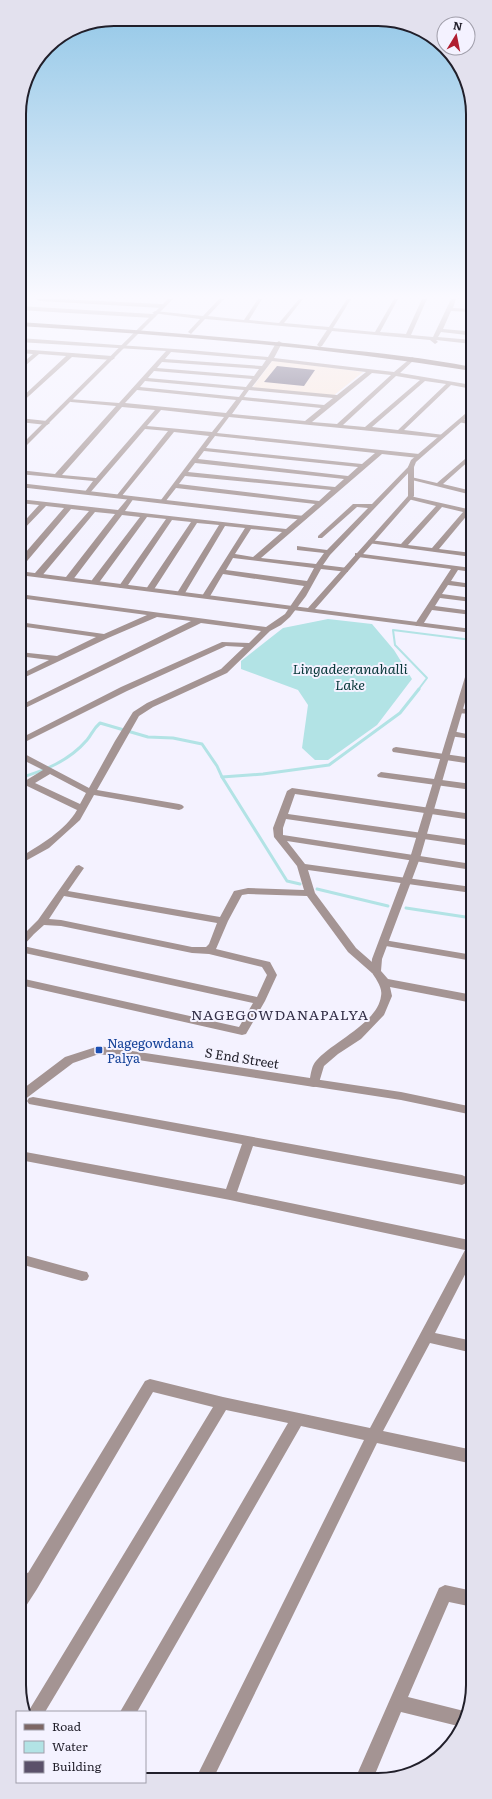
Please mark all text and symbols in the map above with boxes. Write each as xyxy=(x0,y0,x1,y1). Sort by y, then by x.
north arrow xyxy=(436,16,476,56)
text: N xyxy=(452,16,464,34)
water label: Lingadeeranahalli Lake xyxy=(292,658,408,694)
district label: NAGEGOWDANAPALYA xyxy=(191,1004,369,1024)
place label: Nagegowdana Palya xyxy=(107,1033,194,1067)
street label: S End Street xyxy=(204,1042,281,1073)
marker: Nagegowdana Palya xyxy=(94,1045,104,1055)
legend xyxy=(16,1711,146,1783)
text: Road xyxy=(52,1717,82,1735)
text: Water xyxy=(52,1737,88,1755)
text: Building xyxy=(52,1757,102,1775)

